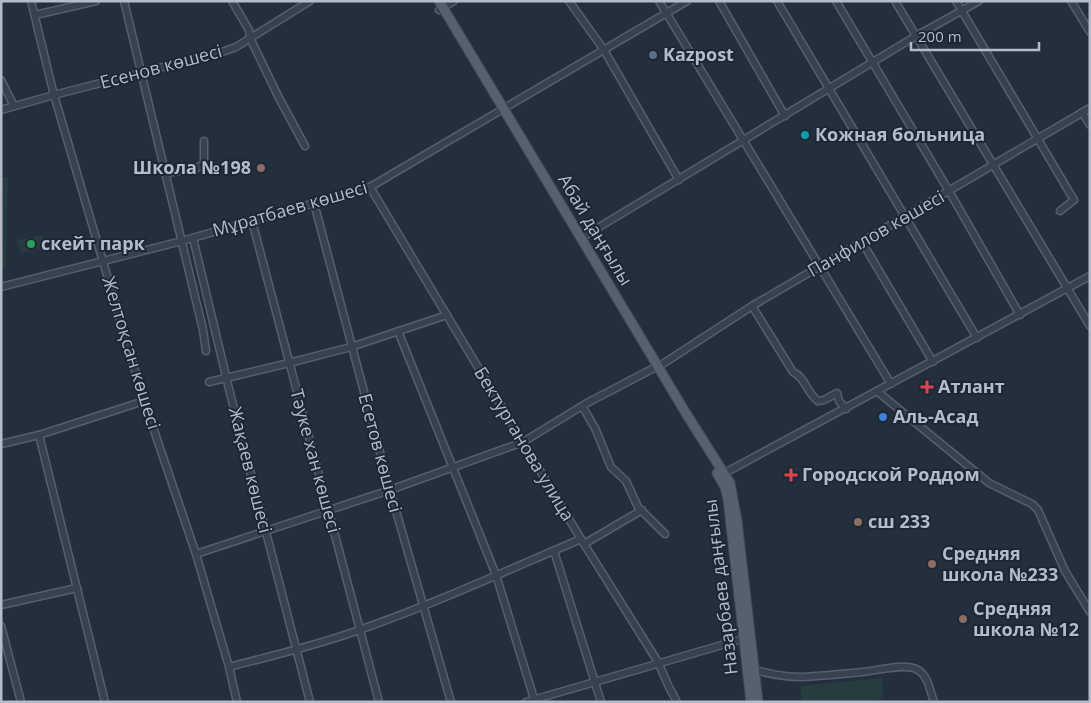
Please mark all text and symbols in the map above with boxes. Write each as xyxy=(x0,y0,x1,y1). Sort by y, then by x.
scale bar xyxy=(911,20,1038,52)
text: 200 m xyxy=(918,26,962,46)
street label: Есенов көшесі xyxy=(97,38,224,94)
place label: Kazpost xyxy=(663,42,734,66)
marker: Kazpost xyxy=(647,49,659,61)
place label: Кожная больница xyxy=(815,122,985,146)
marker: Кожная больница xyxy=(799,129,811,141)
place label: Школа №198 xyxy=(133,155,251,179)
marker: Школа №198 xyxy=(255,162,267,174)
street label: Абай даңғылы xyxy=(553,169,639,290)
street label: Мұратбаев көшесі xyxy=(210,174,370,242)
street label: Панфилов көшесі xyxy=(803,184,948,282)
place label: скейт парк xyxy=(41,231,146,255)
marker: скейт парк xyxy=(25,238,37,250)
street label: Желтоқсан көшесі xyxy=(97,273,167,432)
street label: Бектурганова улица xyxy=(469,362,580,525)
place label: Атлант xyxy=(938,374,1005,398)
marker: Атлант xyxy=(920,380,934,394)
street label: Тәуке хан көшесі xyxy=(285,386,347,535)
street label: Есетов көшесі xyxy=(354,390,408,515)
street label: Жақаев көшесі xyxy=(224,404,278,535)
place label: Аль-Асад xyxy=(893,404,978,428)
marker: Аль-Асад xyxy=(877,411,889,423)
place label: Городской Роддом xyxy=(802,462,980,486)
marker: Городской Роддом xyxy=(784,468,798,482)
street label: Назарбаев даңғылы xyxy=(697,498,743,676)
place label: сш 233 xyxy=(868,509,930,533)
marker: сш 233 xyxy=(852,516,864,528)
place label: Средняя школа №233 xyxy=(942,541,1058,586)
marker: Средняя школа №233 xyxy=(926,558,938,570)
place label: Средняя школа №12 xyxy=(973,596,1079,641)
marker: Средняя школа №12 xyxy=(957,613,969,625)

